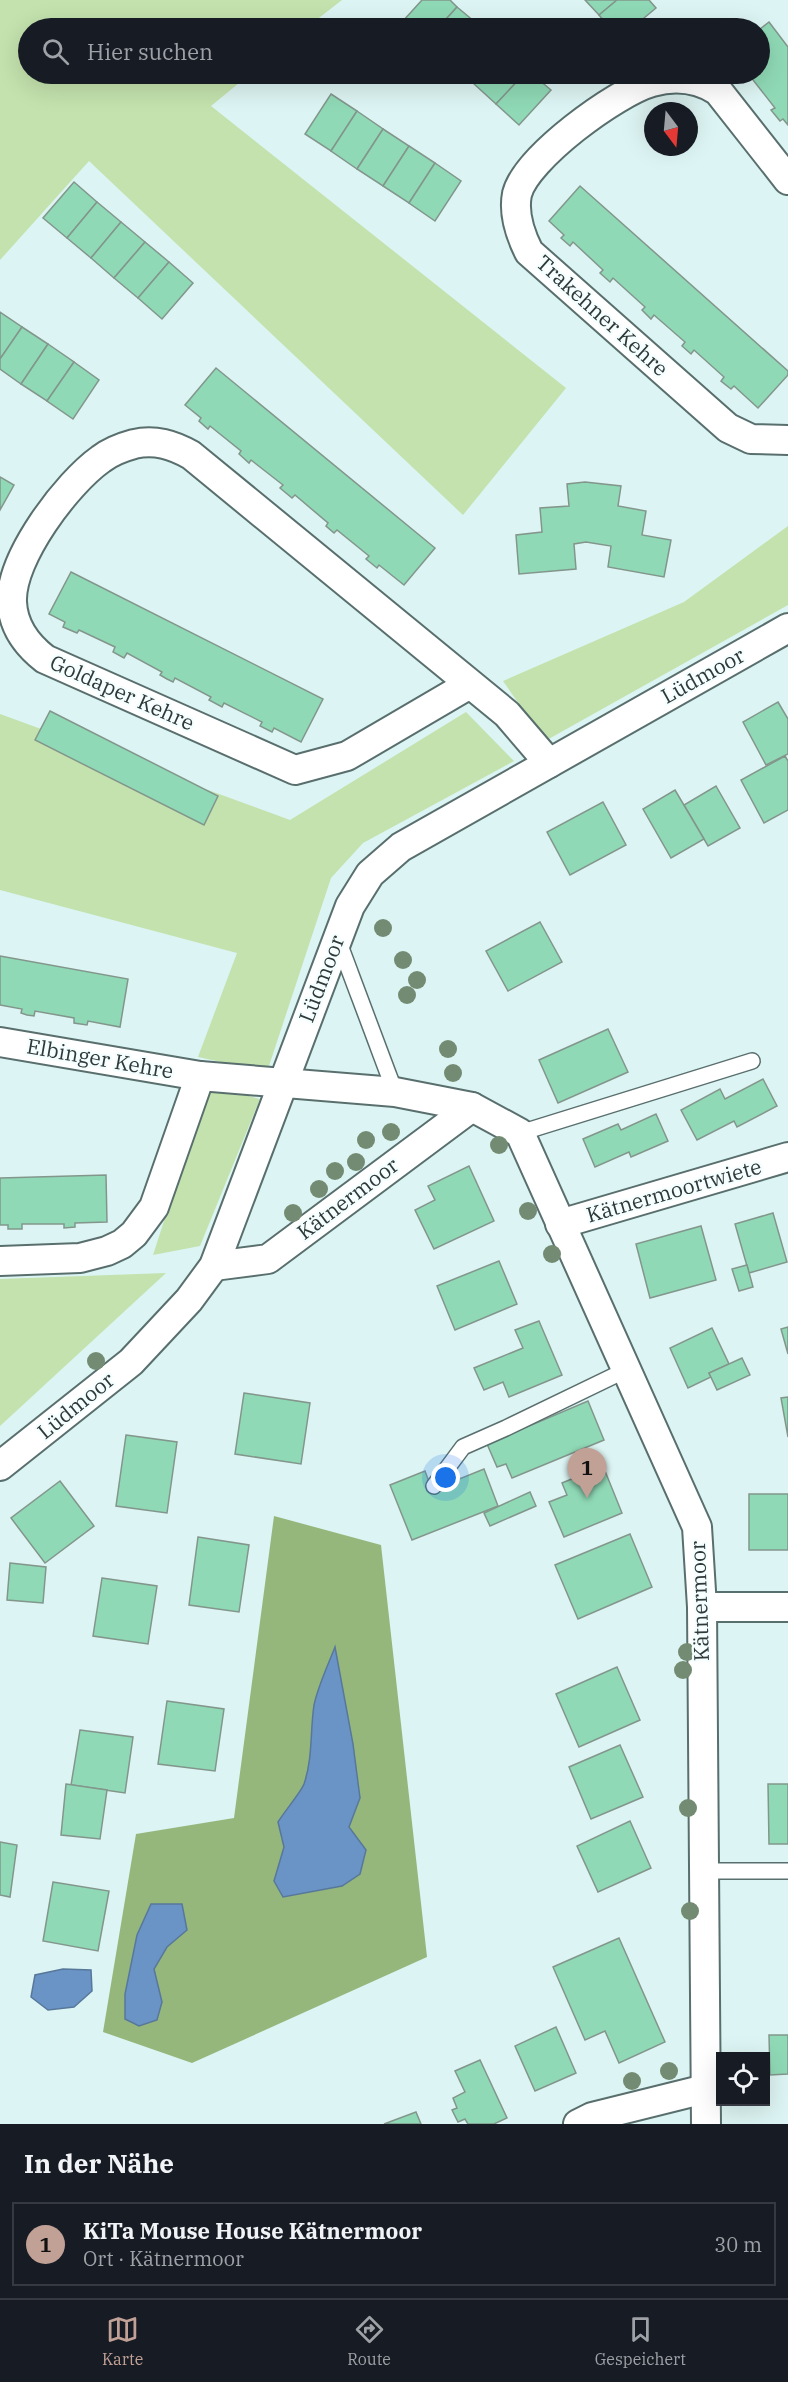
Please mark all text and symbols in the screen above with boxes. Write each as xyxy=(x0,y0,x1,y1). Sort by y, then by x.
search box xyxy=(18,18,770,84)
icon: search xyxy=(39,35,72,68)
text: Hier suchen xyxy=(87,37,213,66)
north arrow xyxy=(644,102,698,156)
street label: Trakehner Kehre xyxy=(531,248,675,382)
street label: Lüdmoor xyxy=(656,640,750,709)
street label: Goldaper Kehre xyxy=(46,648,199,736)
street label: Lüdmoor xyxy=(292,930,351,1026)
street label: Elbinger Kehre xyxy=(25,1031,176,1085)
street label: Kätnermoor xyxy=(291,1150,404,1246)
street label: Kätnermoortwiete xyxy=(583,1152,765,1228)
street label: Lüdmoor xyxy=(31,1365,120,1445)
pin: 1 xyxy=(568,1448,606,1498)
your location xyxy=(431,1463,460,1492)
street label: Kätnermoor xyxy=(683,1540,715,1662)
map controls xyxy=(716,2052,770,2106)
button: locate xyxy=(716,2052,770,2106)
text: In der Nähe xyxy=(24,2146,174,2180)
text: KiTa Mouse House Kätnermoor xyxy=(83,2216,422,2245)
text: 1 xyxy=(40,2231,52,2258)
text: 30 m xyxy=(714,2231,762,2258)
text: Ort · Kätnermoor xyxy=(83,2245,244,2272)
tab: Karte xyxy=(102,2313,143,2369)
tab: Route xyxy=(347,2313,391,2369)
tab: Gespeichert xyxy=(595,2313,686,2369)

